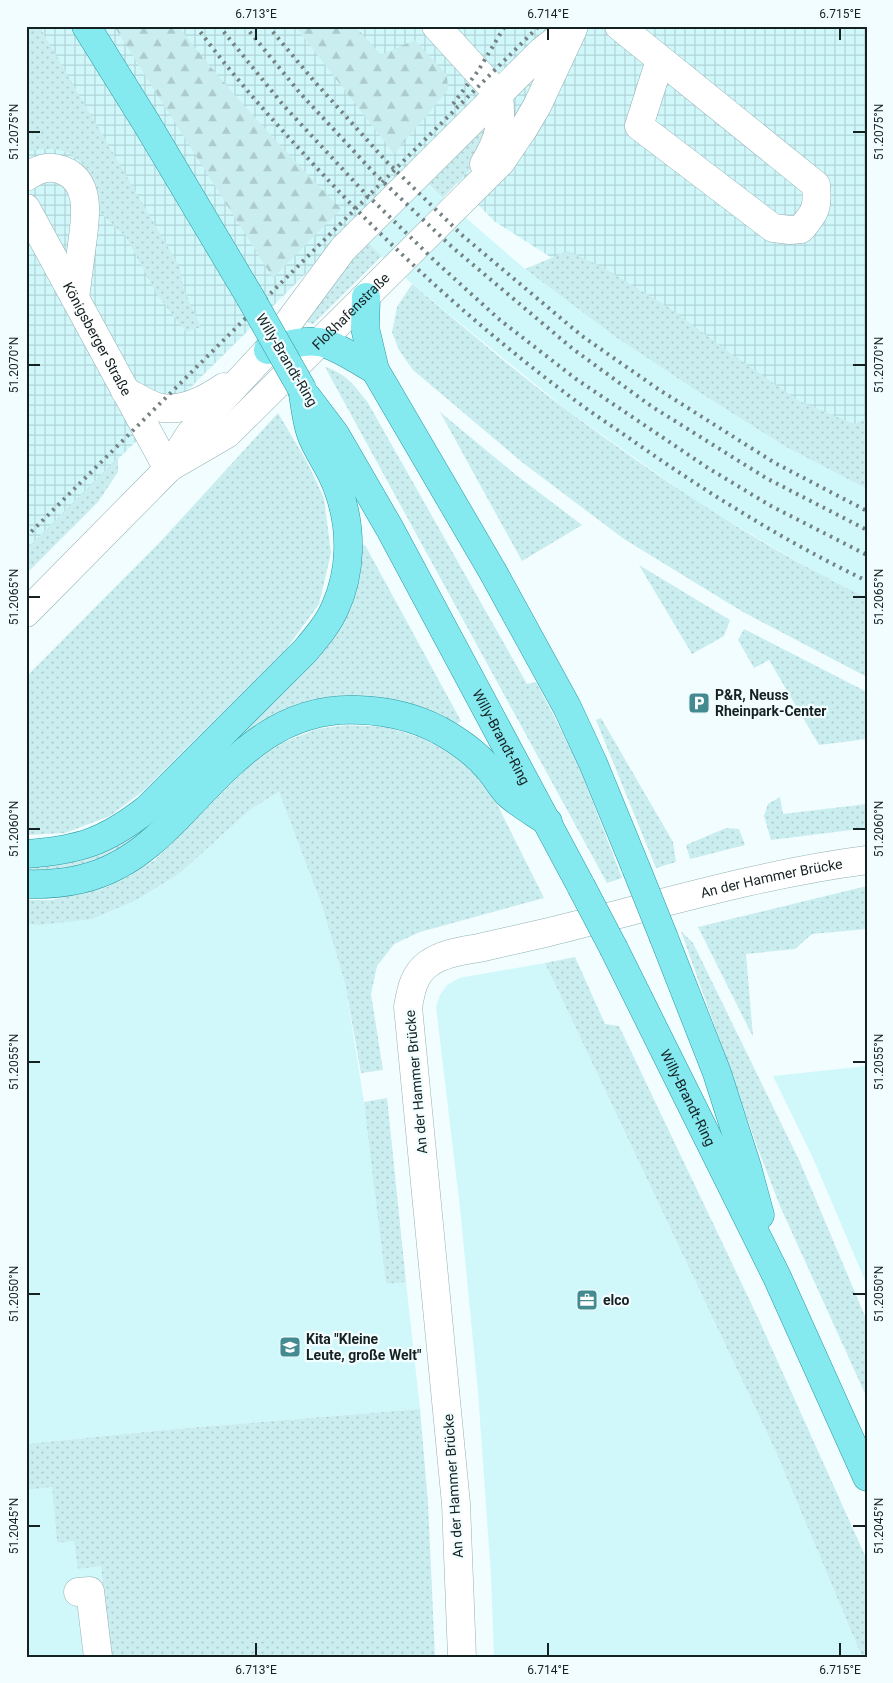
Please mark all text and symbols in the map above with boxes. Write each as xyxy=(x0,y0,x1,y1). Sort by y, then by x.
text: 6.713°E xyxy=(235,7,277,21)
text: 6.714°E xyxy=(527,7,569,21)
text: 6.715°E xyxy=(819,7,861,21)
text: 51.2075°N xyxy=(7,104,21,160)
text: 51.2075°N xyxy=(872,104,886,160)
street label: Floßhafenstraße xyxy=(309,269,393,353)
street label: Königsberger Straße xyxy=(60,279,135,399)
street label: Willy-Brandt-Ring xyxy=(253,311,321,409)
text: 51.2070°N xyxy=(7,337,21,393)
text: 51.2070°N xyxy=(872,337,886,393)
text: 51.2065°N xyxy=(7,569,21,625)
text: 51.2065°N xyxy=(872,569,886,625)
street label: Willy-Brandt-Ring xyxy=(469,687,533,787)
place label: P&R, Neuss Rheinpark-Center xyxy=(715,687,826,719)
parking icon: P&R, Neuss Rheinpark-Center xyxy=(687,691,711,715)
text: 51.2060°N xyxy=(7,801,21,857)
text: 51.2060°N xyxy=(872,801,886,857)
street label: An der Hammer Brücke xyxy=(699,856,844,901)
street label: An der Hammer Brücke xyxy=(402,1009,430,1155)
text: 51.2055°N xyxy=(7,1034,21,1090)
text: 51.2055°N xyxy=(872,1034,886,1090)
street label: Willy-Brandt-Ring xyxy=(657,1047,719,1149)
text: 51.2050°N xyxy=(7,1266,21,1322)
text: 51.2050°N xyxy=(872,1266,886,1322)
office icon: elco xyxy=(575,1288,599,1312)
place label: elco xyxy=(603,1292,630,1308)
place label: Kita "Kleine Leute, große Welt" xyxy=(306,1331,422,1363)
school or university icon: Kita "Kleine Leute, große Welt" xyxy=(278,1335,302,1359)
street label: An der Hammer Brücke xyxy=(440,1413,466,1559)
text: 51.2045°N xyxy=(7,1498,21,1554)
text: 51.2045°N xyxy=(872,1498,886,1554)
text: 6.713°E xyxy=(235,1663,277,1677)
text: 6.714°E xyxy=(527,1663,569,1677)
text: 6.715°E xyxy=(819,1663,861,1677)

